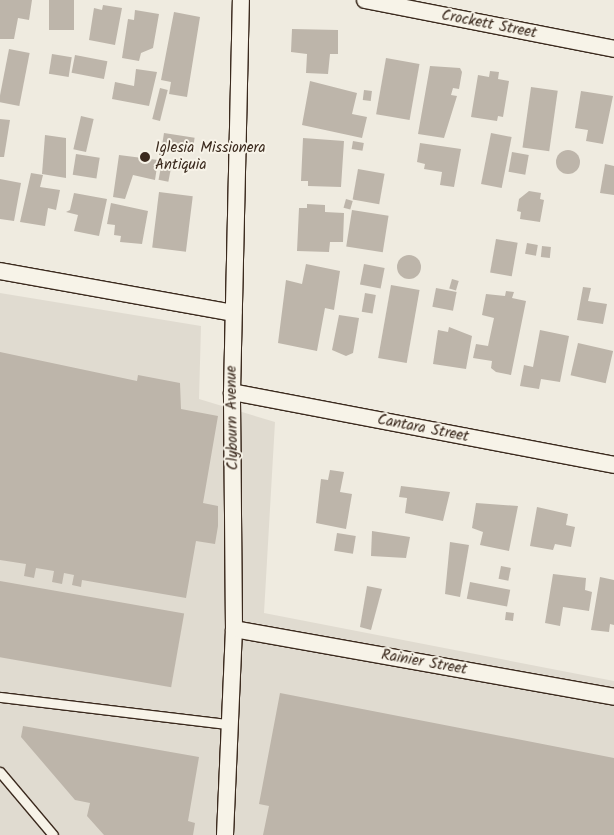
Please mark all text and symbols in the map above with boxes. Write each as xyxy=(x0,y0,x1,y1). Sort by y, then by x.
street label: Crockett Street xyxy=(440,7,538,43)
place label: Iglesia Missionera Antiquia xyxy=(155,139,266,174)
marker: Iglesia Missionera Antiquia xyxy=(139,151,151,163)
street label: Clybourn Avenue xyxy=(223,365,243,471)
street label: Cantara Street xyxy=(376,411,470,447)
street label: Rainier Street xyxy=(380,647,468,679)

